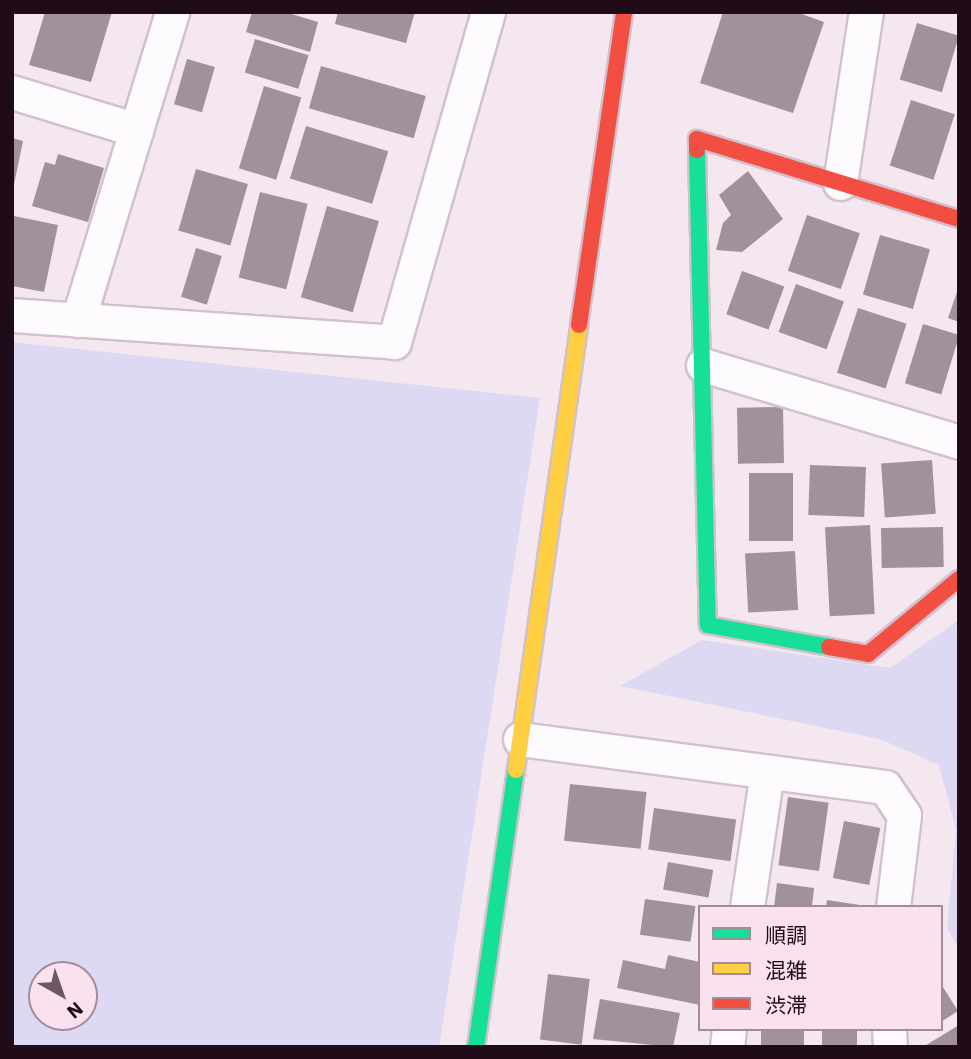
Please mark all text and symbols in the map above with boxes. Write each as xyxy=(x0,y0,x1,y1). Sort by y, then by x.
legend xyxy=(698,905,943,1031)
text: 順調 xyxy=(765,921,807,949)
text: 混雑 xyxy=(765,956,807,984)
north arrow xyxy=(28,961,98,1031)
text: 渋滞 xyxy=(765,991,807,1019)
text: N xyxy=(62,997,88,1024)

